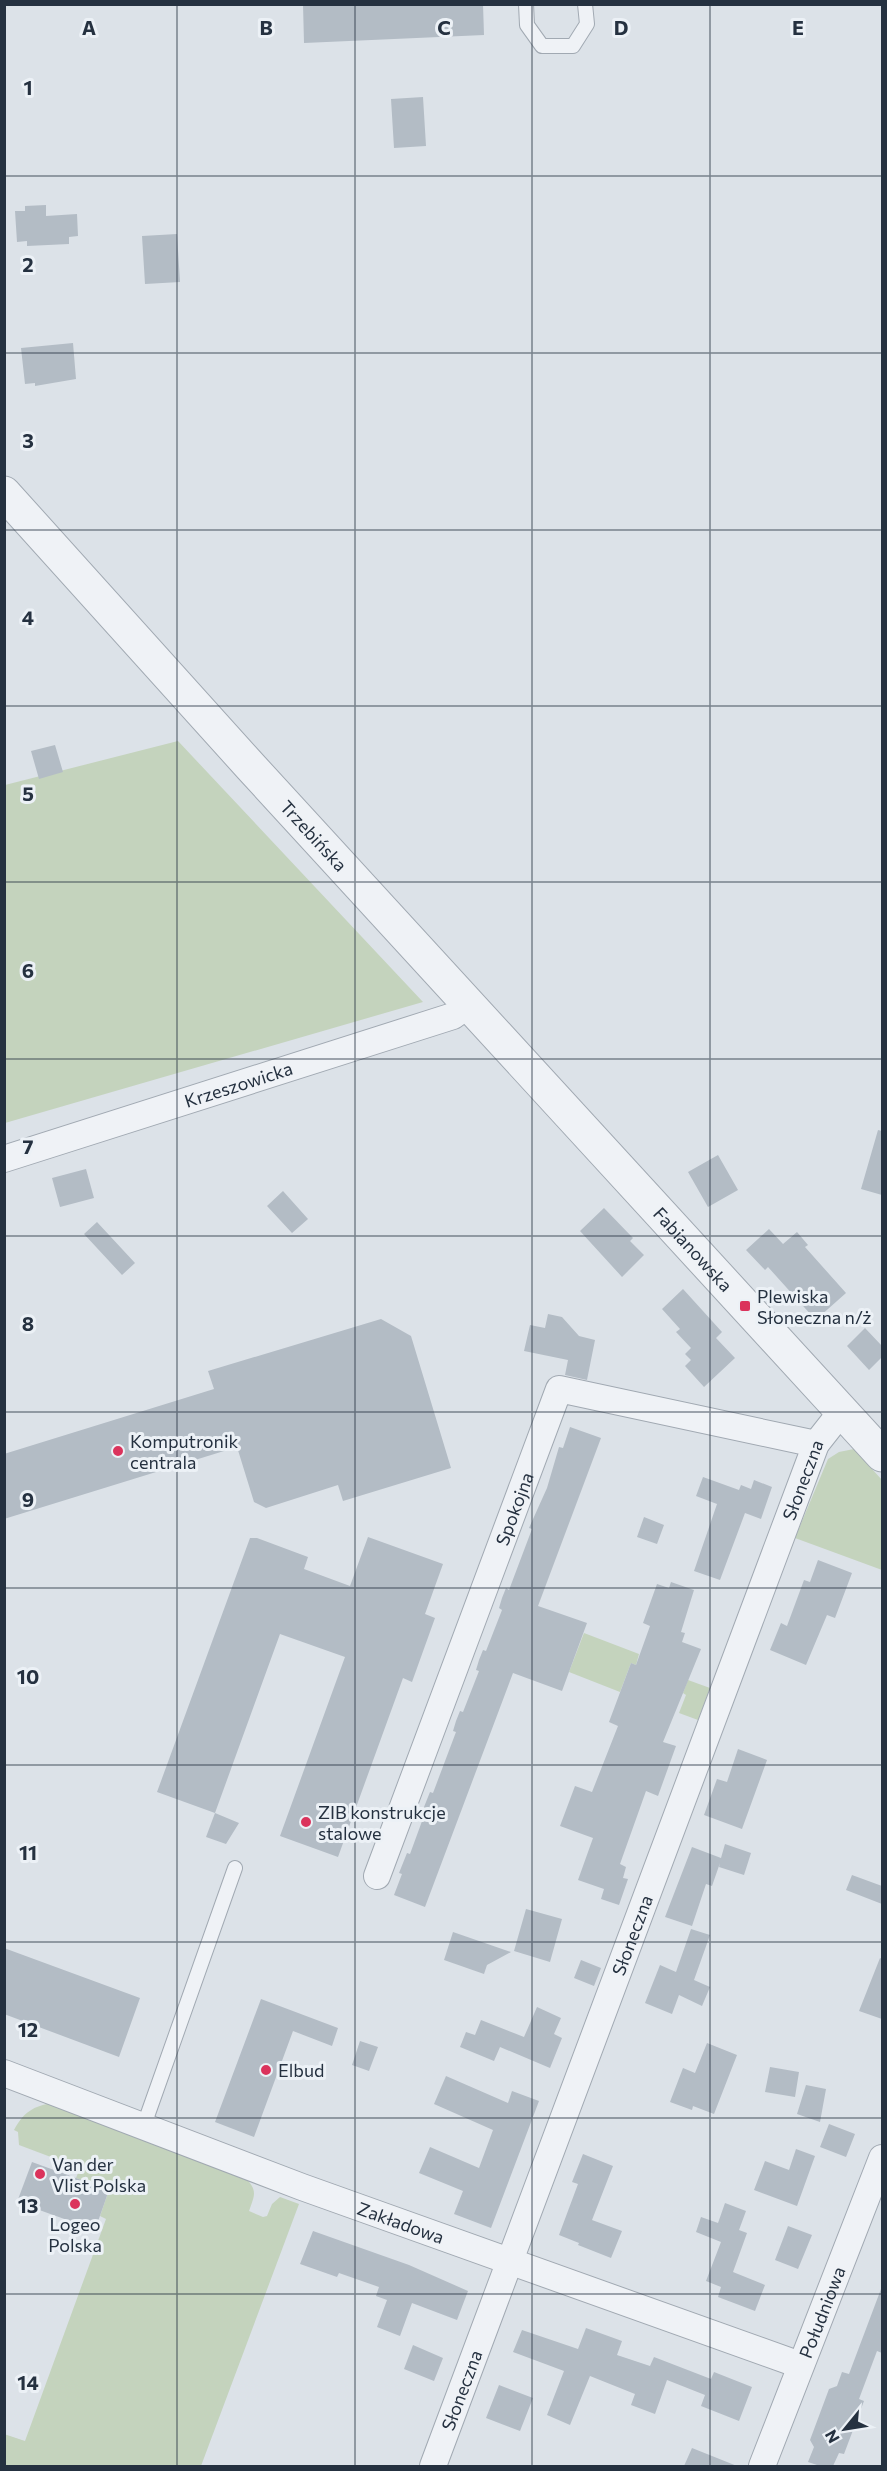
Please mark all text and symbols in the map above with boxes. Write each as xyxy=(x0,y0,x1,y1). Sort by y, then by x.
text: A xyxy=(82,15,96,39)
text: B xyxy=(259,15,273,39)
text: C xyxy=(437,15,451,39)
text: D xyxy=(614,15,628,39)
text: E xyxy=(792,15,804,39)
text: 1 xyxy=(23,75,33,99)
text: 2 xyxy=(22,252,34,276)
text: 3 xyxy=(22,428,34,452)
text: 4 xyxy=(22,605,34,629)
text: 5 xyxy=(22,781,34,805)
street label: Trzebińska xyxy=(276,795,352,876)
text: 6 xyxy=(22,958,34,982)
street label: Krzeszowicka xyxy=(182,1057,295,1112)
text: 7 xyxy=(23,1134,34,1158)
street label: Fabianowska xyxy=(649,1202,737,1296)
place label: Plewiska Słoneczna n/ż xyxy=(757,1285,871,1328)
marker: Plewiska Słoneczna n/ż xyxy=(738,1299,752,1313)
text: 8 xyxy=(22,1311,34,1335)
place label: Komputronik centrala xyxy=(130,1430,239,1473)
street label: Słoneczna xyxy=(777,1437,828,1523)
marker: Komputronik centrala xyxy=(111,1444,125,1458)
street label: Spokojna xyxy=(491,1469,538,1548)
text: 9 xyxy=(22,1487,34,1511)
text: 10 xyxy=(17,1664,39,1688)
place label: ZIB konstrukcje stalowe xyxy=(318,1801,446,1844)
marker: ZIB konstrukcje stalowe xyxy=(299,1815,313,1829)
text: 11 xyxy=(19,1840,37,1864)
street label: Słoneczna xyxy=(607,1892,657,1978)
text: 12 xyxy=(18,2017,38,2041)
place label: Elbud xyxy=(278,2059,324,2081)
marker: Elbud xyxy=(259,2063,273,2077)
place label: Van der Vlist Polska xyxy=(52,2153,146,2196)
marker: Van der Vlist Polska xyxy=(33,2167,47,2181)
text: 13 xyxy=(18,2193,38,2217)
marker: Logeo Polska xyxy=(68,2197,82,2211)
street label: Zakładowa xyxy=(354,2197,447,2248)
place label: Logeo Polska xyxy=(48,2213,102,2256)
street label: Południowa xyxy=(794,2263,850,2361)
street label: Słoneczna xyxy=(436,2347,486,2433)
text: 14 xyxy=(17,2370,39,2394)
north arrow xyxy=(815,2399,875,2459)
text: N xyxy=(820,2427,843,2447)

